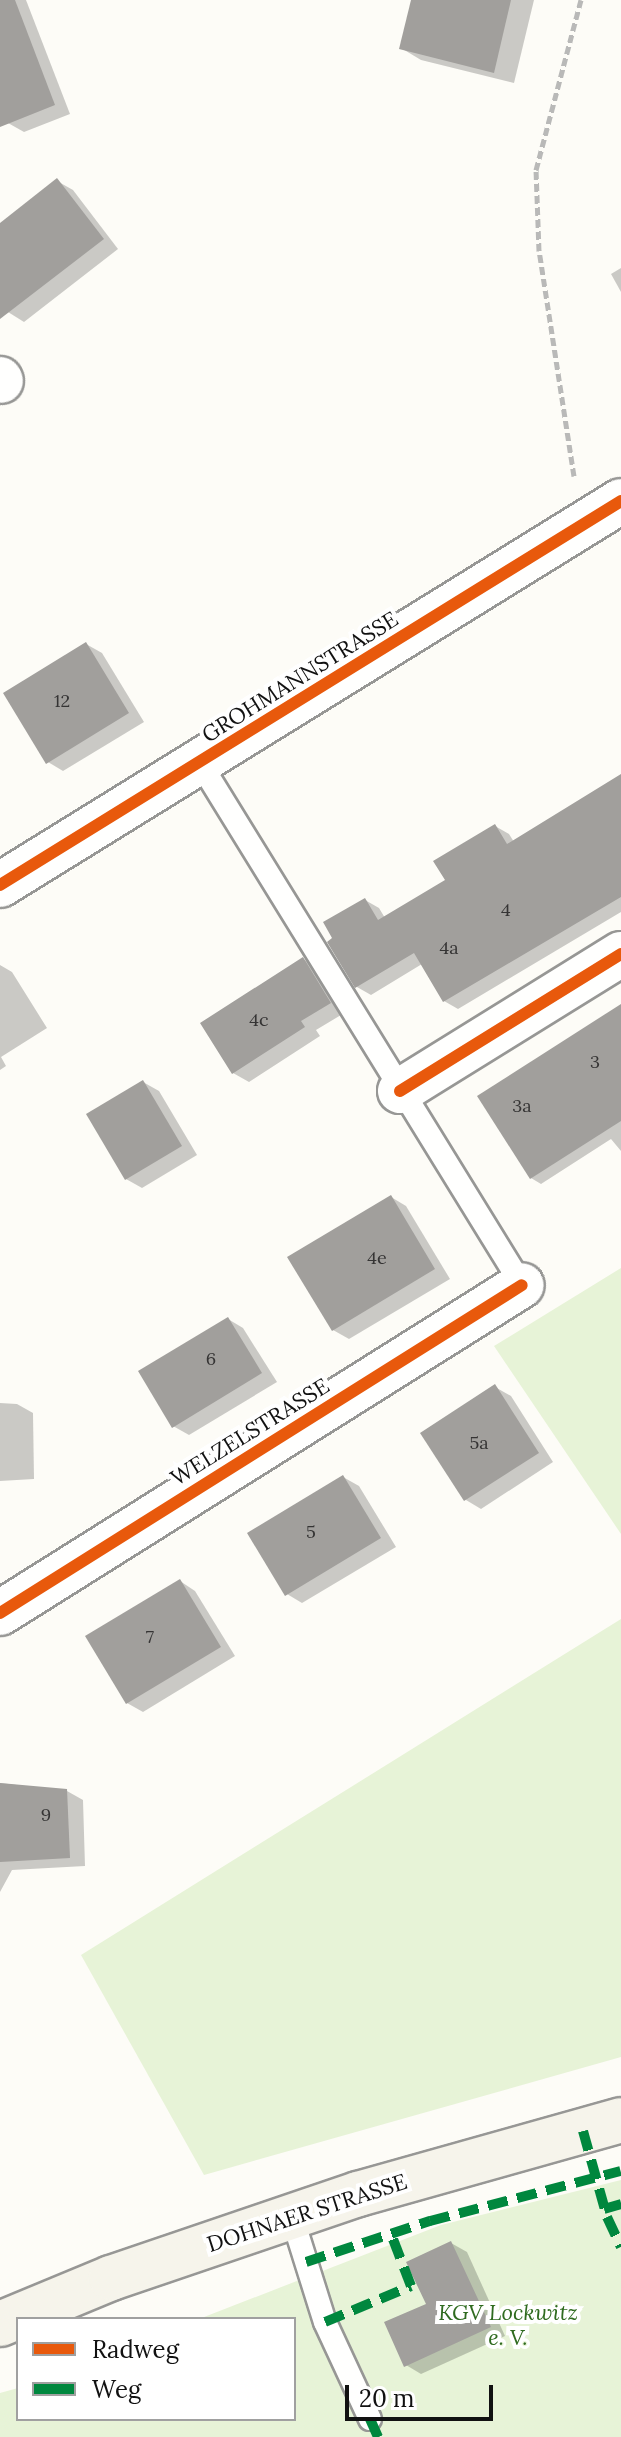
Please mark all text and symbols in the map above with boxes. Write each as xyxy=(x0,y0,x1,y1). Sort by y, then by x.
street label: GROHMANNSTRASSE xyxy=(197,606,403,748)
house number: 12 xyxy=(54,690,70,712)
house number: 4 xyxy=(501,899,511,921)
house number: 4a xyxy=(439,937,459,959)
house number: 4c xyxy=(249,1009,269,1031)
house number: 3 xyxy=(590,1051,600,1073)
house number: 3a xyxy=(512,1095,532,1117)
house number: 4e xyxy=(367,1247,387,1269)
house number: 6 xyxy=(206,1348,216,1370)
street label: WELZELSTRASSE xyxy=(166,1373,334,1491)
house number: 5a xyxy=(469,1432,489,1454)
house number: 5 xyxy=(306,1521,316,1543)
house number: 7 xyxy=(146,1626,154,1648)
house number: 9 xyxy=(41,1804,51,1826)
street label: DOHNAER STRASSE xyxy=(204,2168,410,2258)
park label: KGV Lockwitz e. V. xyxy=(438,2299,578,2350)
legend xyxy=(16,2317,296,2421)
text: Radweg xyxy=(92,2334,179,2365)
scale bar xyxy=(349,2369,497,2419)
text: Weg xyxy=(92,2374,141,2405)
text: 20 m xyxy=(359,2383,415,2414)

